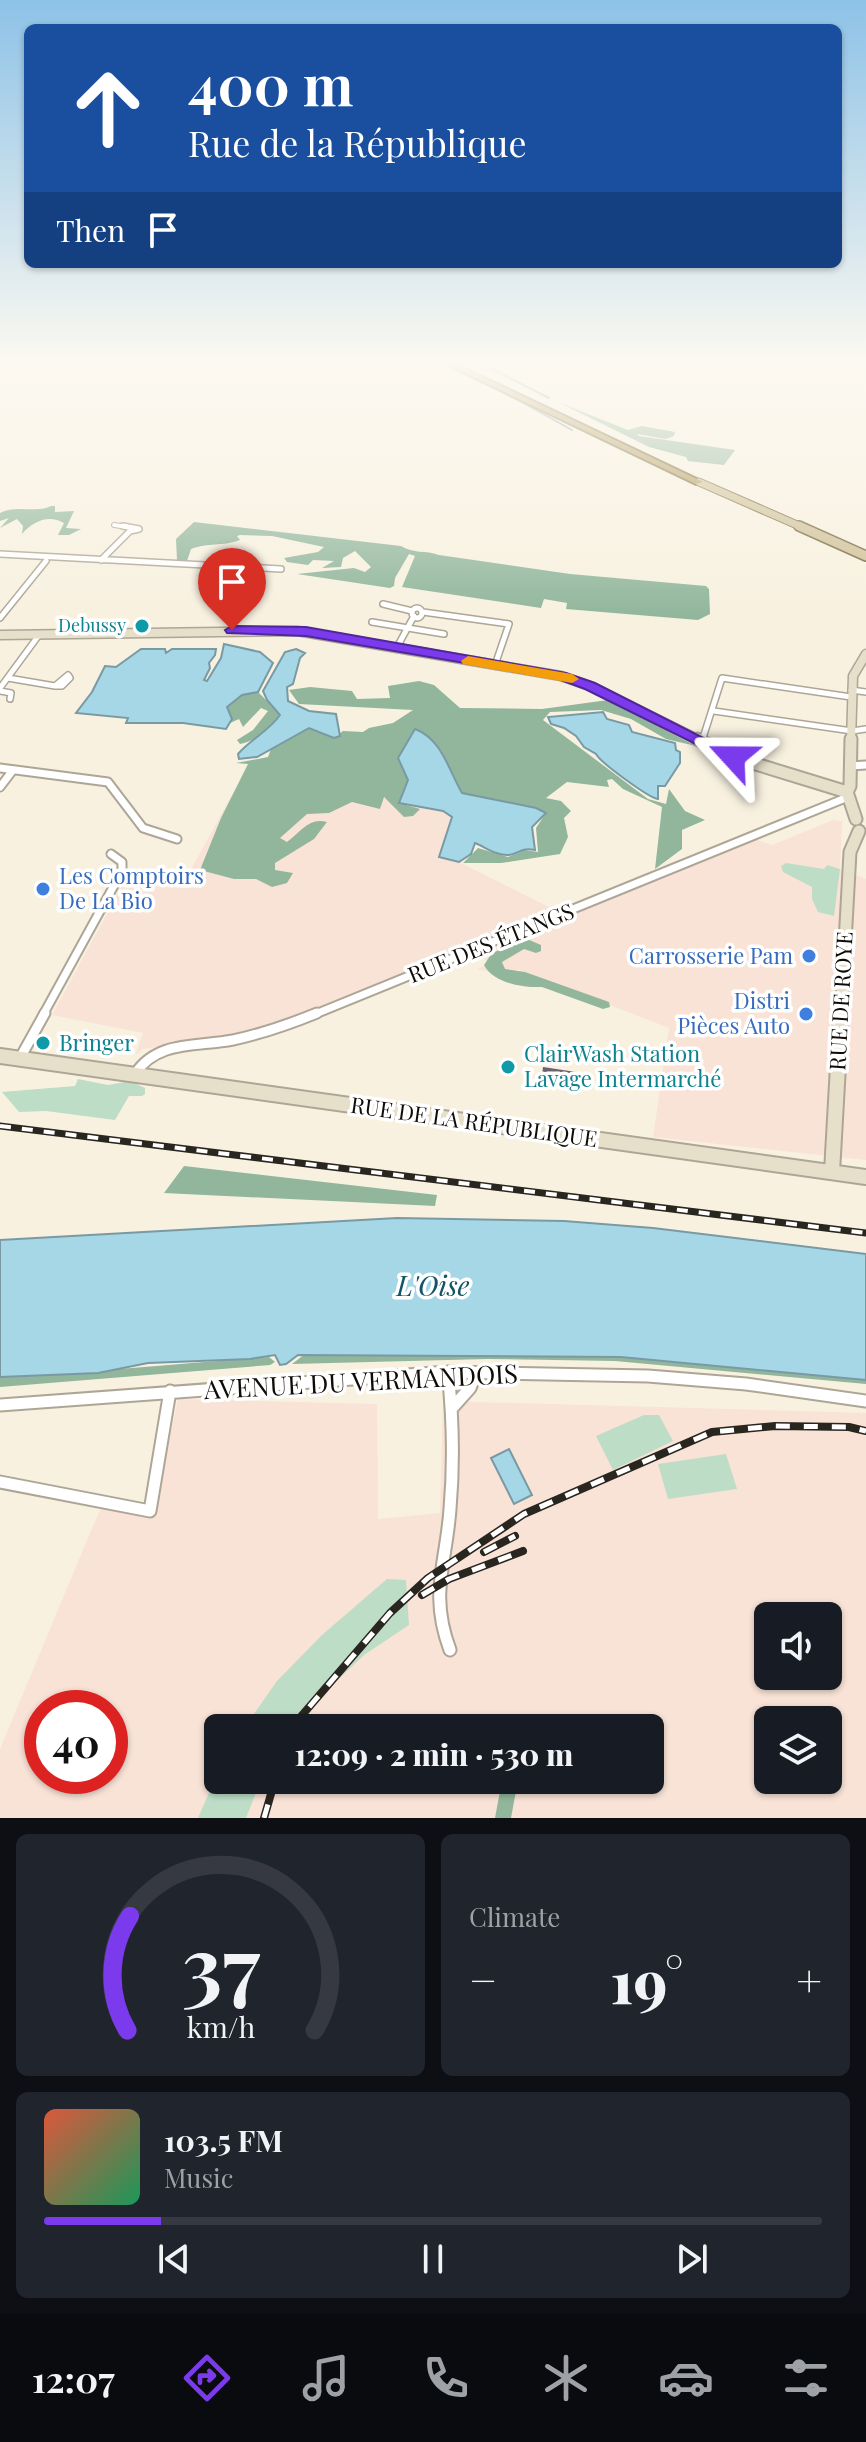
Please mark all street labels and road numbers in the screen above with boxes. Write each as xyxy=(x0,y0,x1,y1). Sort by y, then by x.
street label: RUE DES ÉTANGS xyxy=(403,895,578,989)
street label: RUE DE ROYE xyxy=(821,931,859,1071)
street label: RUE DE LA RÉPUBLIQUE xyxy=(349,1089,599,1153)
street label: AVENUE DU VERMANDOIS xyxy=(202,1355,519,1406)

